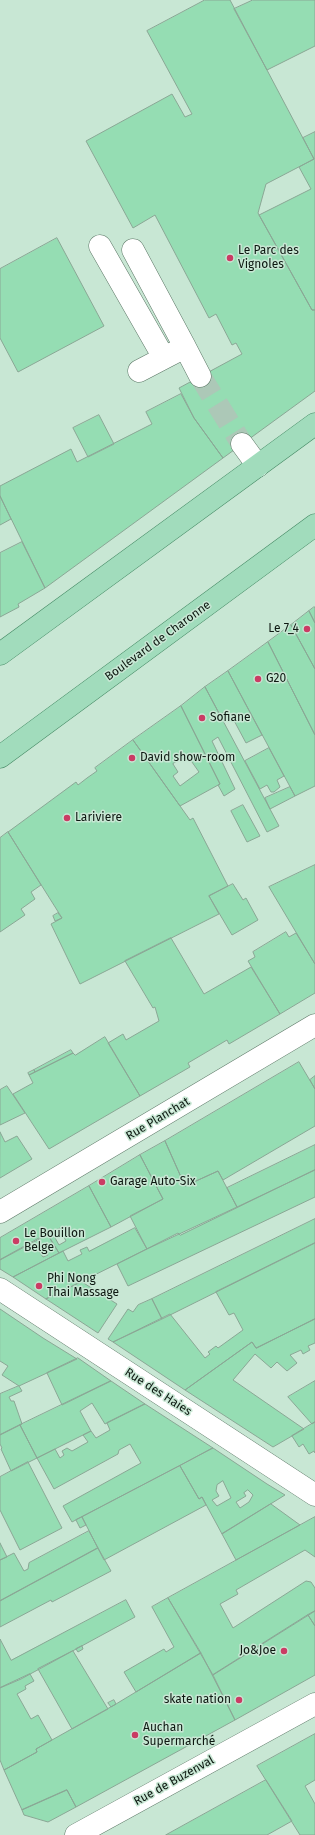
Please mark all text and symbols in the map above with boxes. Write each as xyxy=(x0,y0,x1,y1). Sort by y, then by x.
place label: Le Parc des Vignoles xyxy=(238,244,299,272)
marker: Le Parc des Vignoles xyxy=(225,253,235,263)
street label: Boulevard de Charonne xyxy=(102,598,214,684)
place label: Le 7_4 xyxy=(268,622,299,636)
marker: Le 7_4 xyxy=(302,624,312,634)
place label: G20 xyxy=(266,672,286,686)
marker: G20 xyxy=(253,674,263,684)
place label: Sofiane xyxy=(210,711,251,725)
marker: Sofiane xyxy=(197,713,207,723)
place label: David show-room xyxy=(140,751,235,765)
marker: David show-room xyxy=(127,753,137,763)
place label: Lariviere xyxy=(75,811,122,825)
marker: Lariviere xyxy=(62,813,72,823)
street label: Rue Planchat xyxy=(124,1094,192,1144)
place label: Garage Auto-Six xyxy=(110,1175,196,1189)
marker: Garage Auto-Six xyxy=(97,1177,107,1187)
place label: Le Bouillon Belge xyxy=(24,1227,85,1255)
marker: Le Bouillon Belge xyxy=(11,1236,21,1246)
place label: Phi Nong Thai Massage xyxy=(47,1272,119,1300)
marker: Phi Nong Thai Massage xyxy=(34,1281,44,1291)
street label: Rue des Haies xyxy=(122,1365,194,1419)
place label: Jo&Joe xyxy=(239,1644,276,1658)
marker: Jo&Joe xyxy=(279,1646,289,1656)
place label: skate nation xyxy=(164,1693,231,1707)
marker: skate nation xyxy=(234,1695,244,1705)
place label: Auchan Supermarché xyxy=(143,1721,215,1749)
marker: Auchan Supermarché xyxy=(130,1730,140,1740)
street label: Rue de Buzenval xyxy=(131,1753,217,1809)

